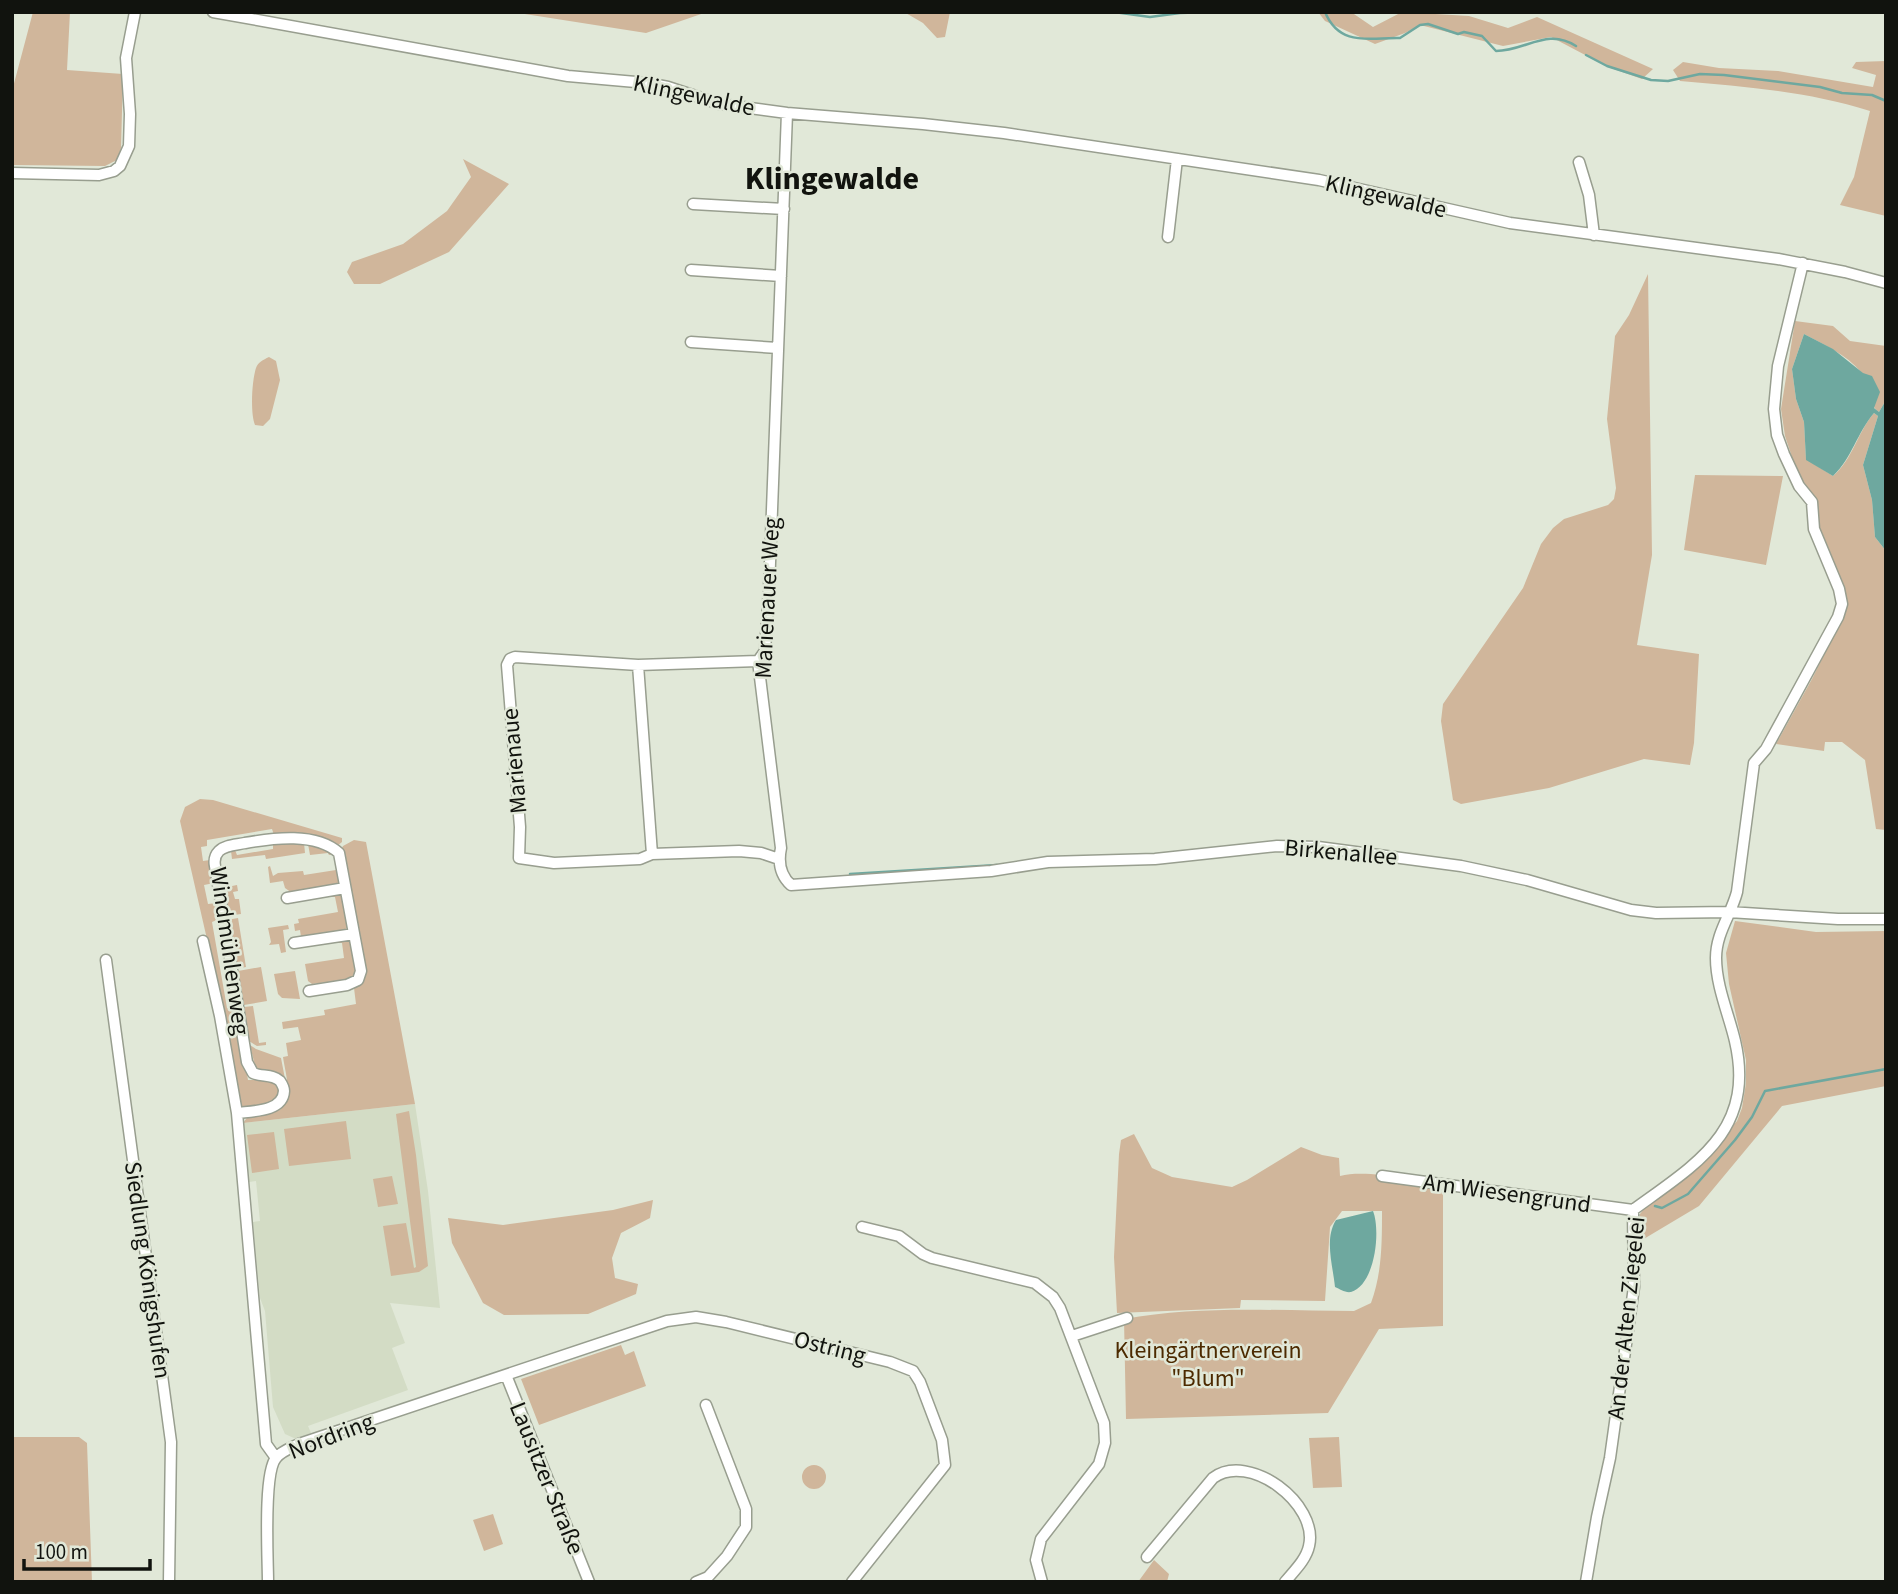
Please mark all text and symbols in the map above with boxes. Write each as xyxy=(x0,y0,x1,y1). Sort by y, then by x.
street label: Klingewalde xyxy=(630,66,758,125)
district label: Klingewalde xyxy=(745,156,919,202)
street label: Klingewalde xyxy=(1322,166,1450,227)
street label: Marienauer Weg xyxy=(746,516,789,680)
street label: Marienaue xyxy=(492,707,537,815)
street label: Birkenallee xyxy=(1283,830,1399,875)
street label: Windmühlenweg xyxy=(200,865,259,1037)
street label: Siedlung Königshufen xyxy=(115,1159,180,1381)
street label: Am Wiesengrund xyxy=(1421,1164,1593,1223)
street label: An der Alten Ziegelei xyxy=(1598,1215,1655,1421)
street label: Ostring xyxy=(790,1322,870,1373)
park label: Kleingärtnerverein "Blum" xyxy=(1114,1333,1302,1396)
street label: Lausitzer Straße xyxy=(500,1397,593,1560)
street label: Nordring xyxy=(283,1404,379,1469)
scale bar xyxy=(24,1528,150,1572)
text: 100 m xyxy=(35,1537,88,1567)

